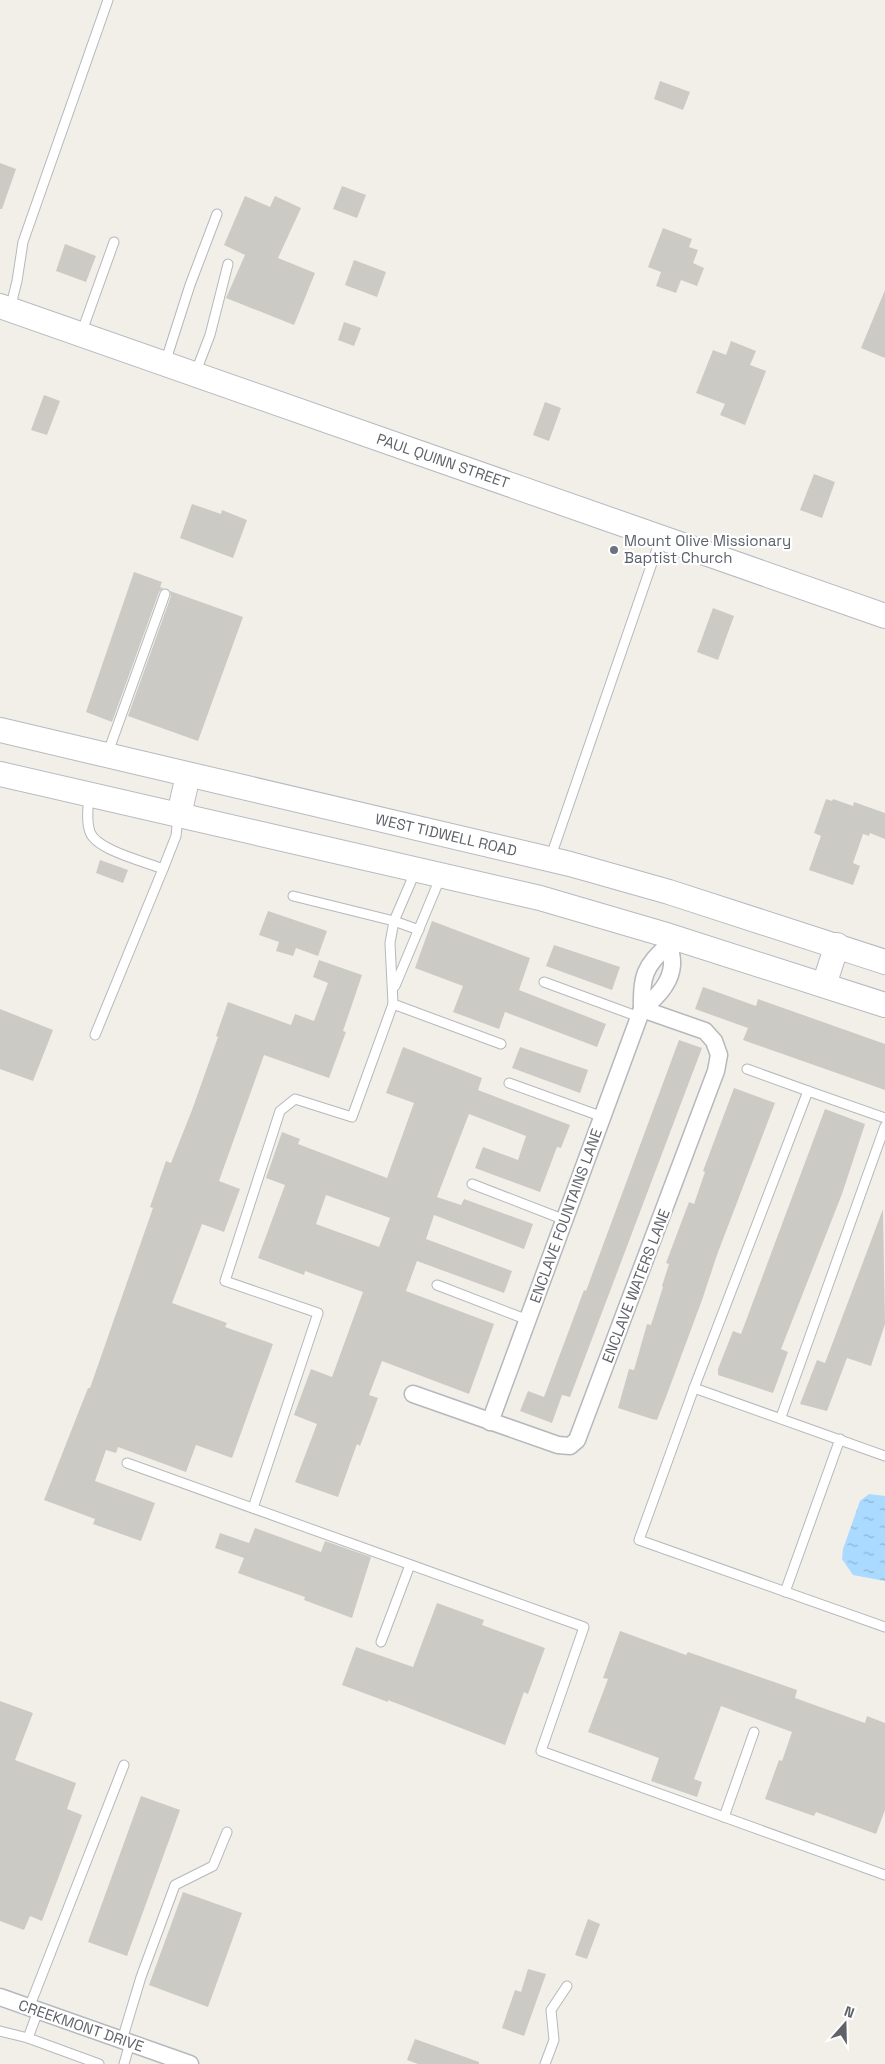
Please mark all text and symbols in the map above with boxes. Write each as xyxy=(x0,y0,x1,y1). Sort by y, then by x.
street label: PAUL QUINN STREET xyxy=(374,429,512,492)
place label: Mount Olive Missionary Baptist Church xyxy=(624,531,791,567)
marker: Mount Olive Missionary Baptist Church xyxy=(608,544,620,556)
street label: WEST TIDWELL ROAD xyxy=(373,809,519,860)
street label: ENCLAVE FOUNTAINS LANE xyxy=(525,1126,606,1306)
street label: ENCLAVE WATERS LANE xyxy=(597,1206,674,1365)
street label: CREEKMONT DRIVE xyxy=(16,1995,146,2056)
north arrow xyxy=(820,1999,870,2049)
text: N xyxy=(842,2002,857,2022)

